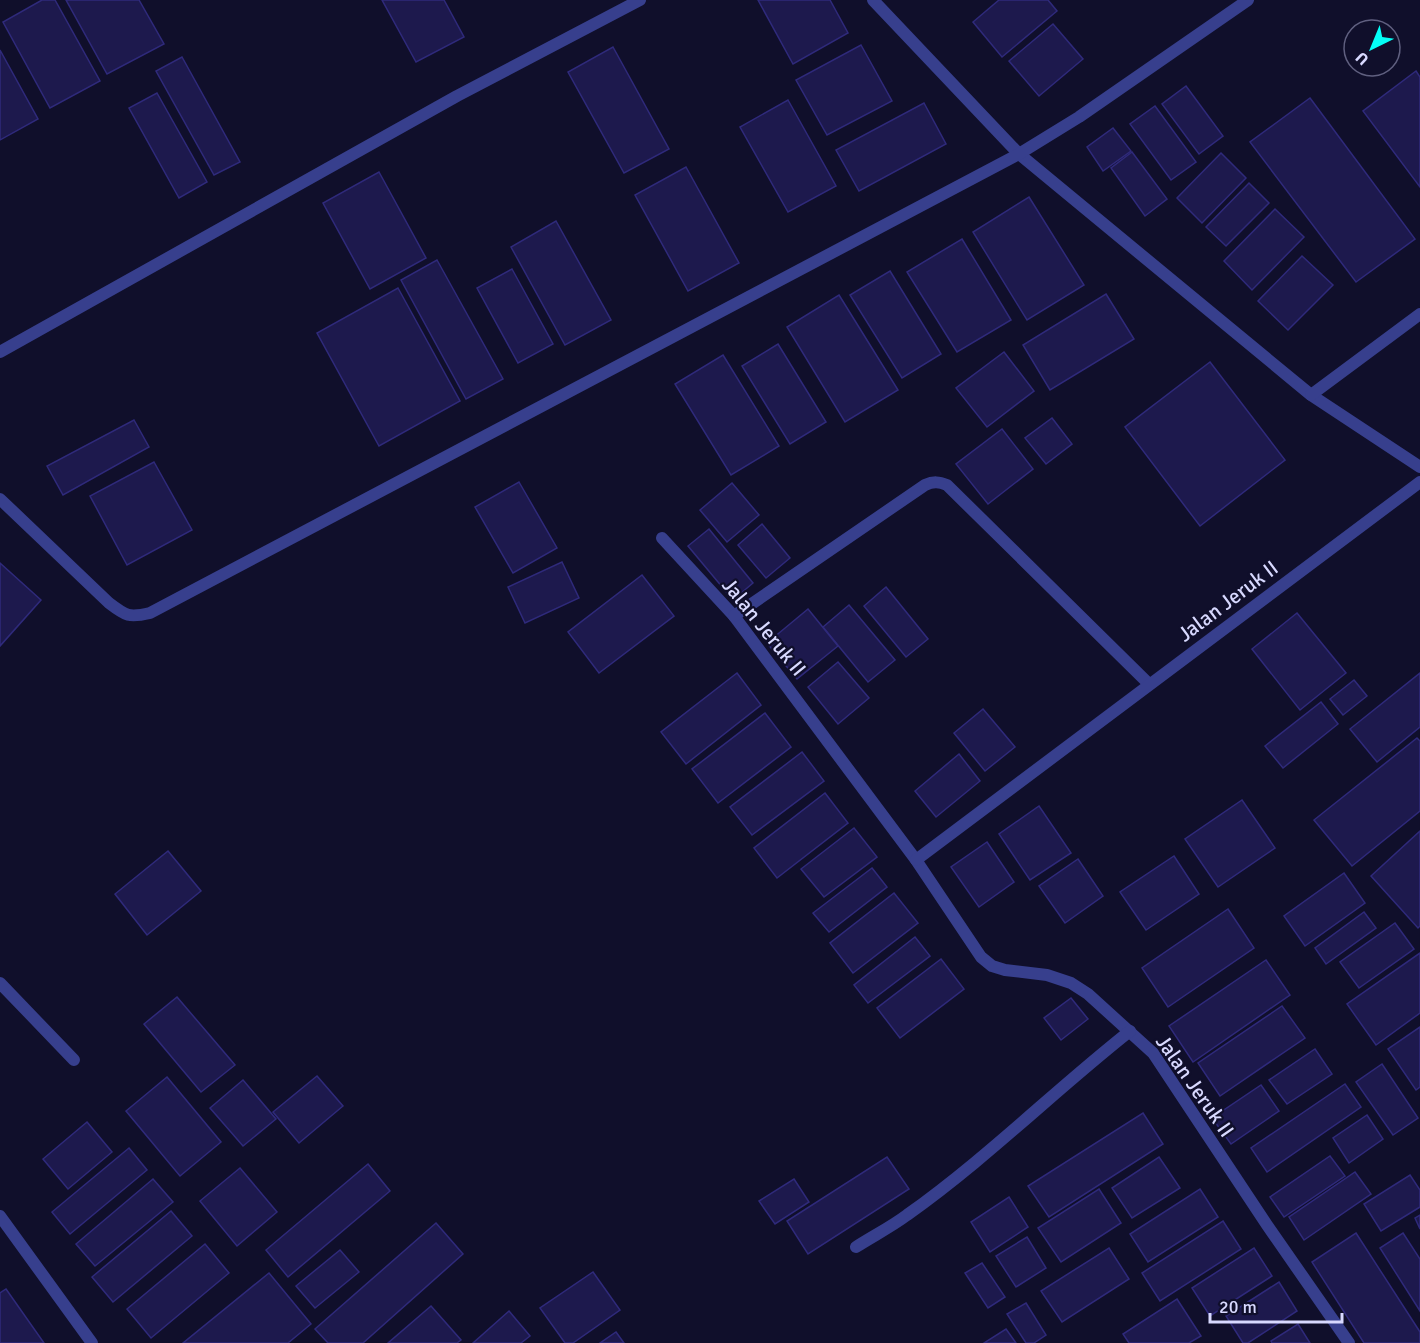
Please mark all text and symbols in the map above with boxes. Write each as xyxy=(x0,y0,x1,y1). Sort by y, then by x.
north arrow xyxy=(1342,18,1402,78)
text: U xyxy=(1352,47,1373,69)
street label: Jalan Jeruk II xyxy=(1173,555,1283,647)
street label: Jalan Jeruk II xyxy=(716,573,812,681)
street label: Jalan Jeruk II xyxy=(1150,1030,1240,1142)
scale bar xyxy=(1210,1286,1342,1324)
text: 20 m xyxy=(1219,1296,1257,1318)

